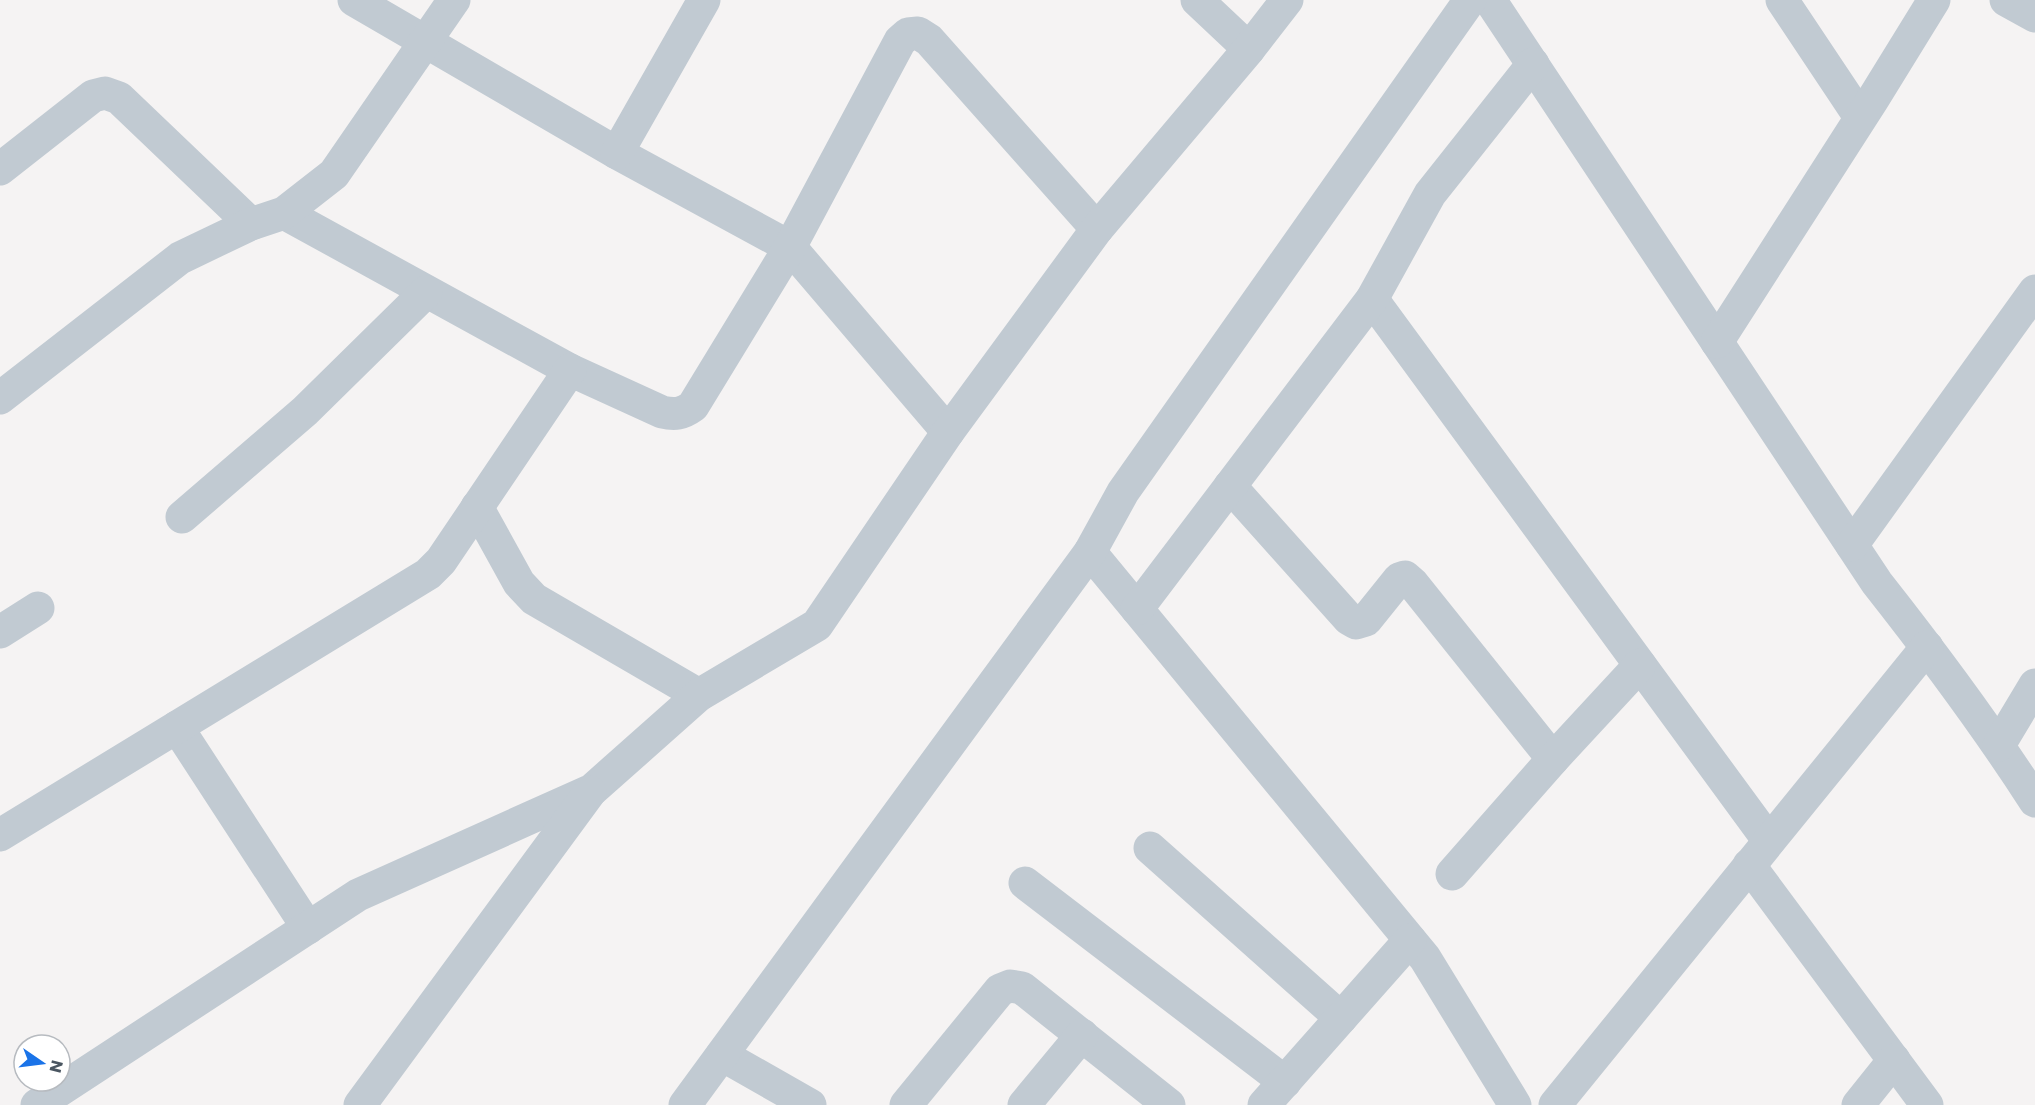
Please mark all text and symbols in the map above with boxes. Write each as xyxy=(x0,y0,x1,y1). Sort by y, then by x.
north arrow xyxy=(12,1033,72,1093)
text: N xyxy=(43,1058,69,1075)

